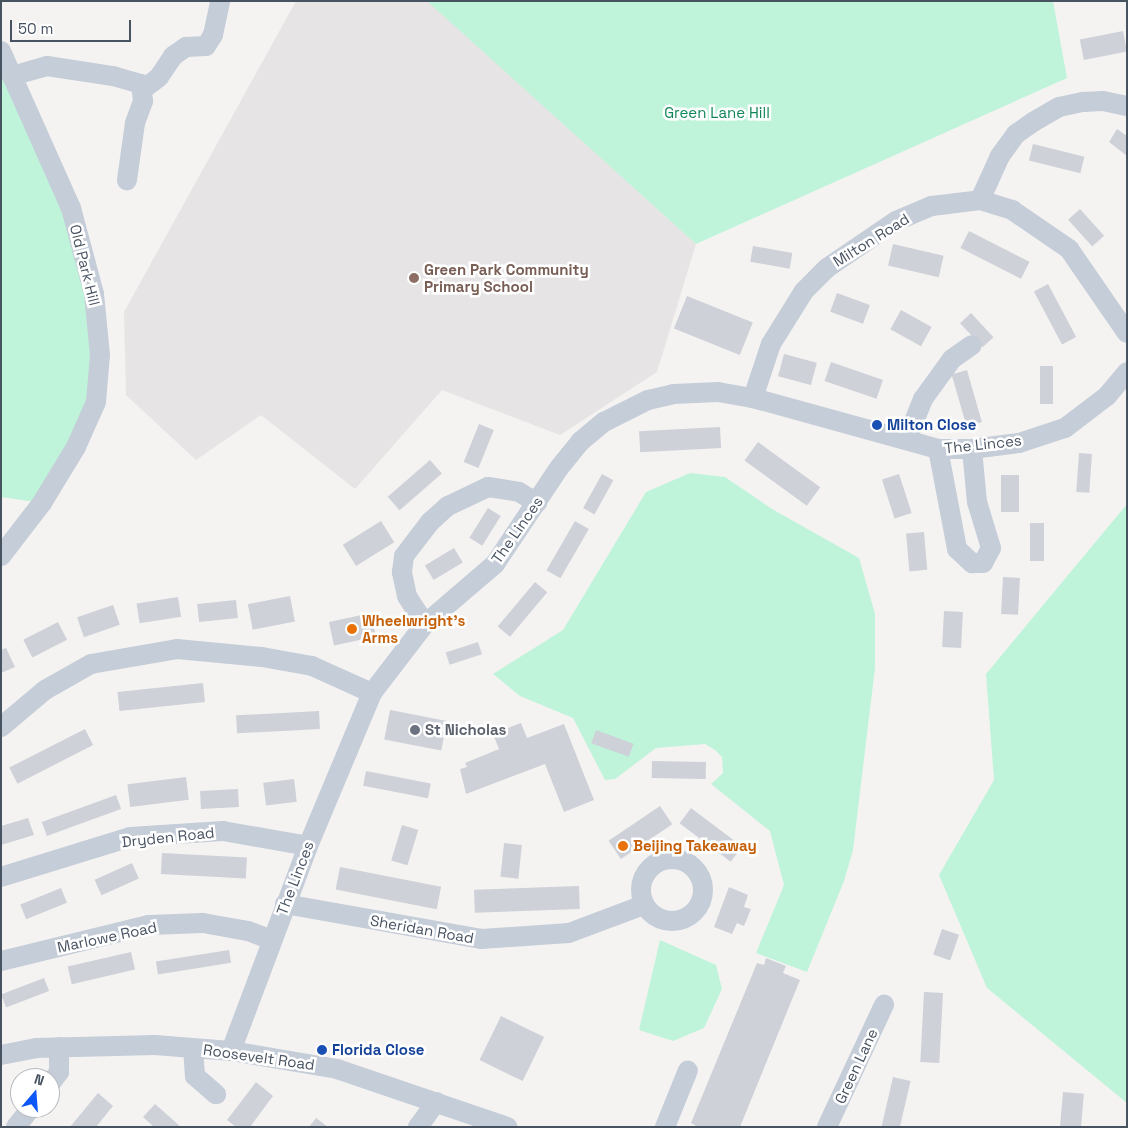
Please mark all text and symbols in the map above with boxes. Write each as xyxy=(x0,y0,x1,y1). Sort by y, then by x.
scale bar xyxy=(12,10,134,42)
text: 50 m xyxy=(18,19,53,38)
park label: Green Lane Hill xyxy=(664,104,770,122)
street label: Milton Road xyxy=(830,210,912,270)
street label: Old Park Hill xyxy=(66,222,104,308)
place label: Green Park Community Primary School xyxy=(424,260,589,295)
marker: Green Park Community Primary School xyxy=(408,272,420,284)
place label: Milton Close xyxy=(887,416,976,434)
marker: Milton Close xyxy=(871,419,883,431)
street label: The Linces xyxy=(943,431,1023,457)
street label: The Linces xyxy=(487,493,547,567)
place label: Wheelwright's Arms xyxy=(362,611,465,646)
marker: Wheelwright's Arms xyxy=(346,623,358,635)
place label: St Nicholas xyxy=(425,721,506,739)
marker: St Nicholas xyxy=(409,724,421,736)
street label: Dryden Road xyxy=(121,823,215,851)
place label: Beijing Takeaway xyxy=(633,837,757,855)
street label: The Linces xyxy=(273,839,317,917)
marker: Beijing Takeaway xyxy=(617,840,629,852)
street label: Sheridan Road xyxy=(369,911,475,947)
street label: Marlowe Road xyxy=(56,918,158,956)
street label: Green Lane xyxy=(831,1025,881,1107)
street label: Roosevelt Road xyxy=(202,1040,316,1074)
place label: Florida Close xyxy=(332,1041,425,1059)
marker: Florida Close xyxy=(316,1044,328,1056)
north arrow xyxy=(10,1068,60,1118)
text: N xyxy=(32,1070,47,1090)

